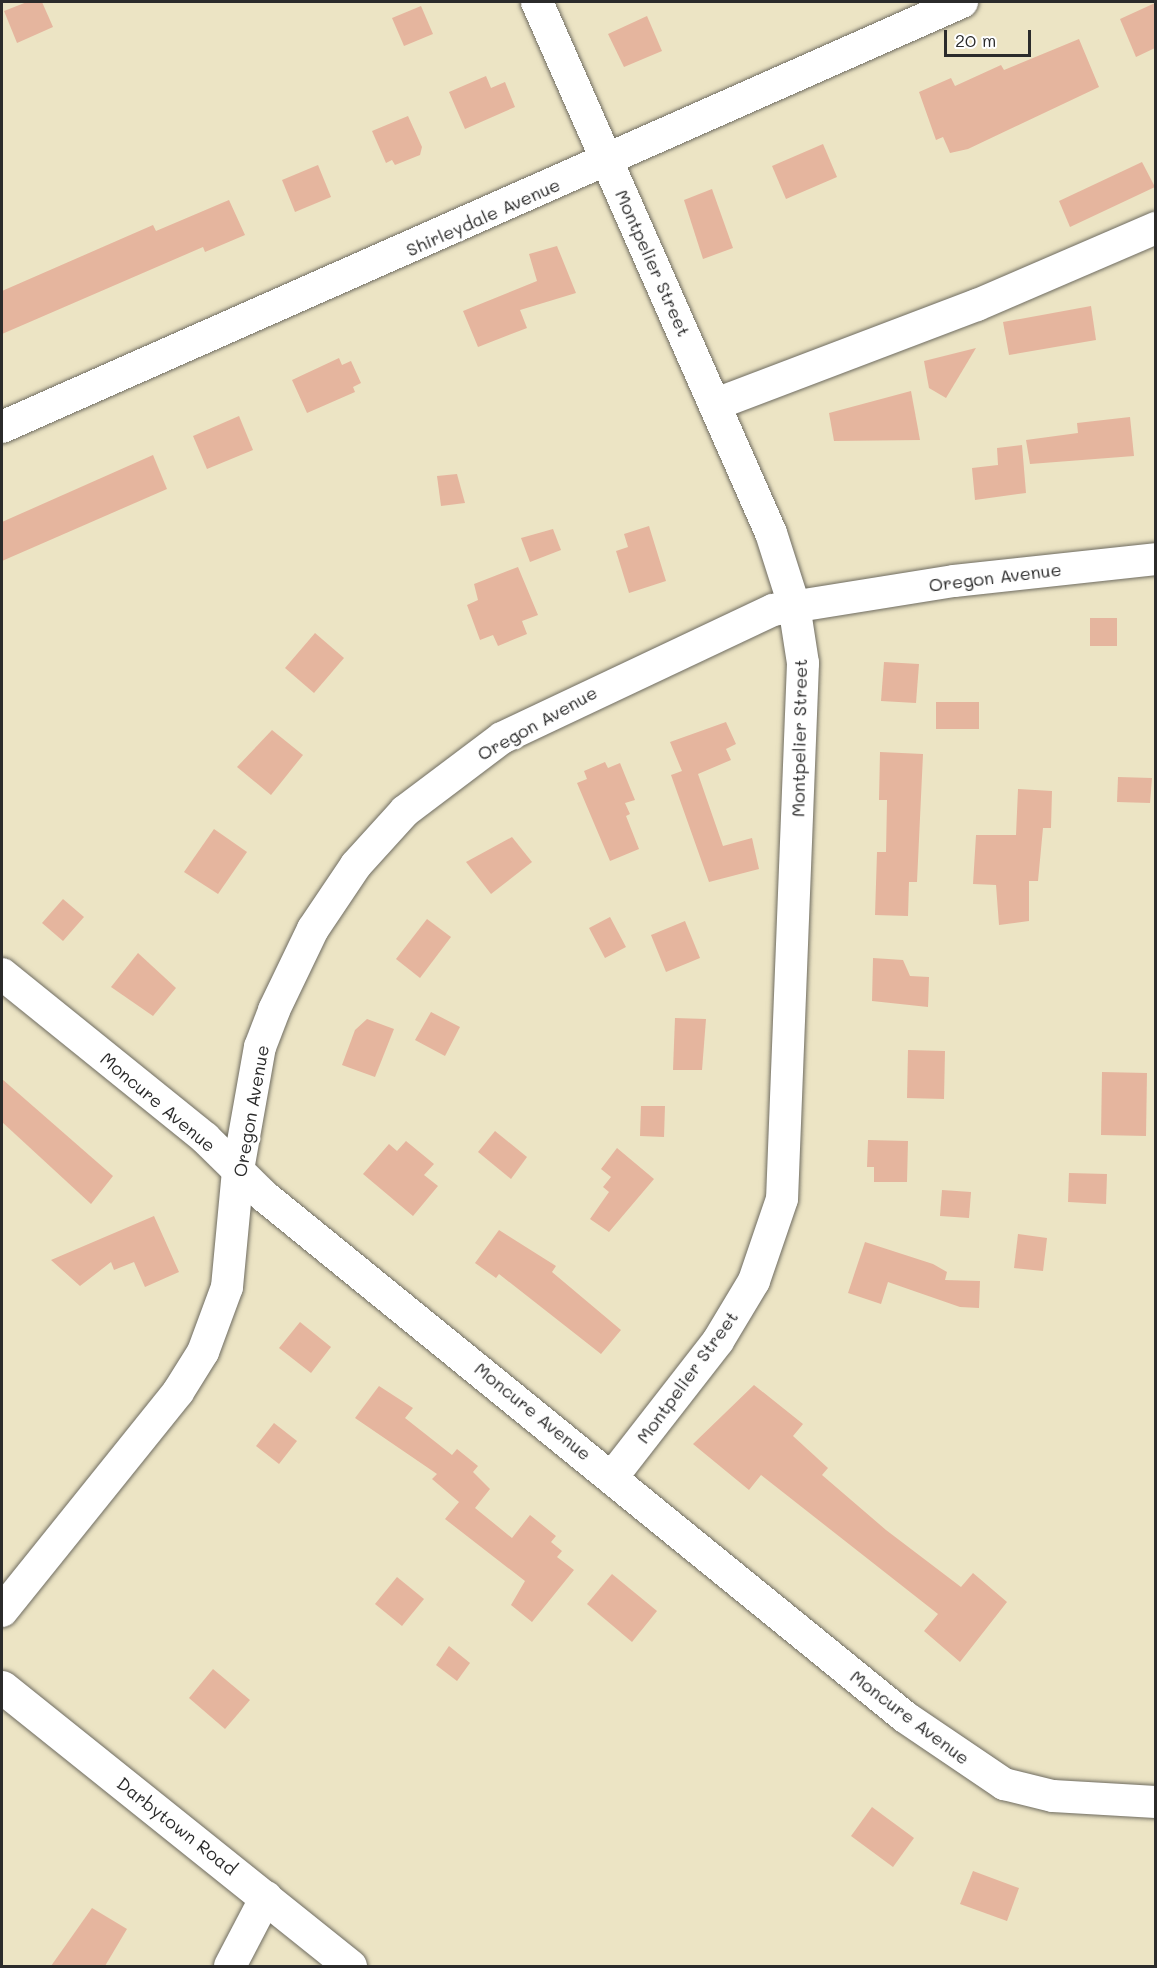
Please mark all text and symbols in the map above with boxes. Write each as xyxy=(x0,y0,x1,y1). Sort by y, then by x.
scale bar xyxy=(947,18,1034,56)
text: 20 m xyxy=(955,28,996,52)
street label: Shirleydale Avenue xyxy=(403,173,563,261)
street label: Montpelier Street xyxy=(611,186,695,340)
street label: Oregon Avenue xyxy=(927,558,1063,596)
street label: Montpelier Street xyxy=(787,659,811,817)
street label: Oregon Avenue xyxy=(473,681,601,765)
street label: Oregon Avenue xyxy=(229,1043,273,1179)
street label: Moncure Avenue xyxy=(96,1048,220,1156)
street label: Montpelier Street xyxy=(632,1307,742,1447)
street label: Moncure Avenue xyxy=(470,1357,596,1465)
street label: Moncure Avenue xyxy=(846,1665,974,1769)
street label: Darbytown Road xyxy=(113,1772,241,1880)

